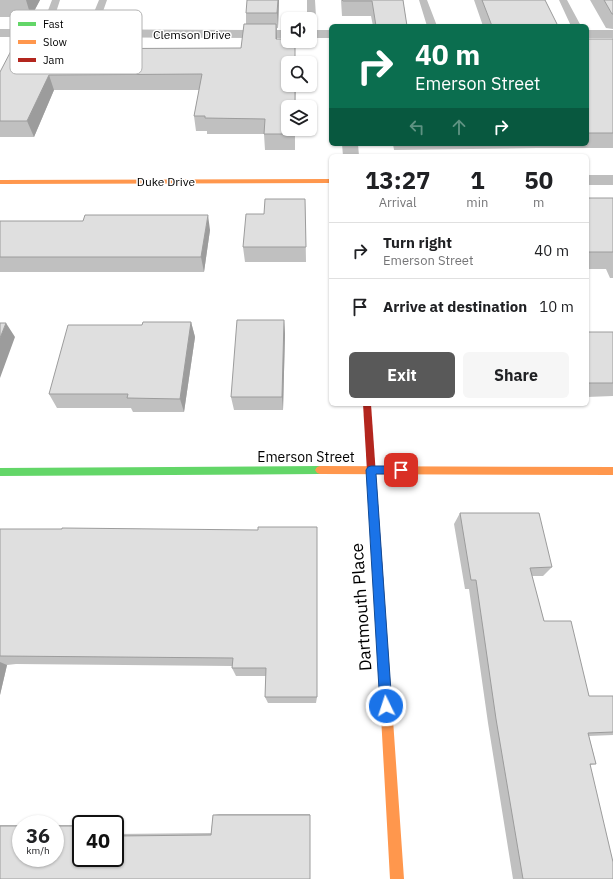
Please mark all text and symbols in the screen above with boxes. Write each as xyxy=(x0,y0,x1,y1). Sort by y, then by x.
legend xyxy=(10,10,142,74)
map controls xyxy=(281,12,317,136)
button: sound xyxy=(281,12,317,48)
text: Fast xyxy=(43,17,64,31)
street label: Clemson Drive xyxy=(153,27,231,42)
text: Slow xyxy=(43,35,67,49)
text: 40 m xyxy=(415,36,480,73)
icon: right xyxy=(349,40,401,92)
text: Jam xyxy=(43,53,64,67)
button: search xyxy=(281,56,317,92)
text: Emerson Street xyxy=(415,72,540,95)
button: layers xyxy=(281,100,317,136)
icon: left xyxy=(406,116,428,138)
icon: ahead xyxy=(448,116,470,138)
icon: right xyxy=(490,116,512,138)
text: 13:27 xyxy=(365,164,430,196)
text: 1 xyxy=(470,164,485,196)
text: 50 xyxy=(524,164,553,196)
street label: Duke Drive xyxy=(137,174,196,189)
text: Arrival xyxy=(379,194,417,211)
text: min xyxy=(466,194,488,211)
text: m xyxy=(533,194,544,211)
text: Turn right xyxy=(383,233,452,252)
icon: right xyxy=(349,240,371,262)
text: 40 m xyxy=(534,241,569,260)
text: Emerson Street xyxy=(383,252,474,269)
icon: arrive xyxy=(349,296,371,318)
text: Arrive at destination xyxy=(383,297,527,316)
text: 10 m xyxy=(539,297,574,316)
button: Exit xyxy=(349,352,455,398)
button: Share xyxy=(463,352,569,398)
street label: Emerson Street xyxy=(257,448,355,466)
pin xyxy=(384,453,418,487)
icon: arrive xyxy=(390,459,412,481)
street label: Dartmouth Place xyxy=(346,542,376,672)
position arrow xyxy=(365,685,407,727)
speed limit sign: 40 xyxy=(72,815,124,867)
text: 36 xyxy=(26,822,50,849)
text: km/h xyxy=(26,844,50,857)

